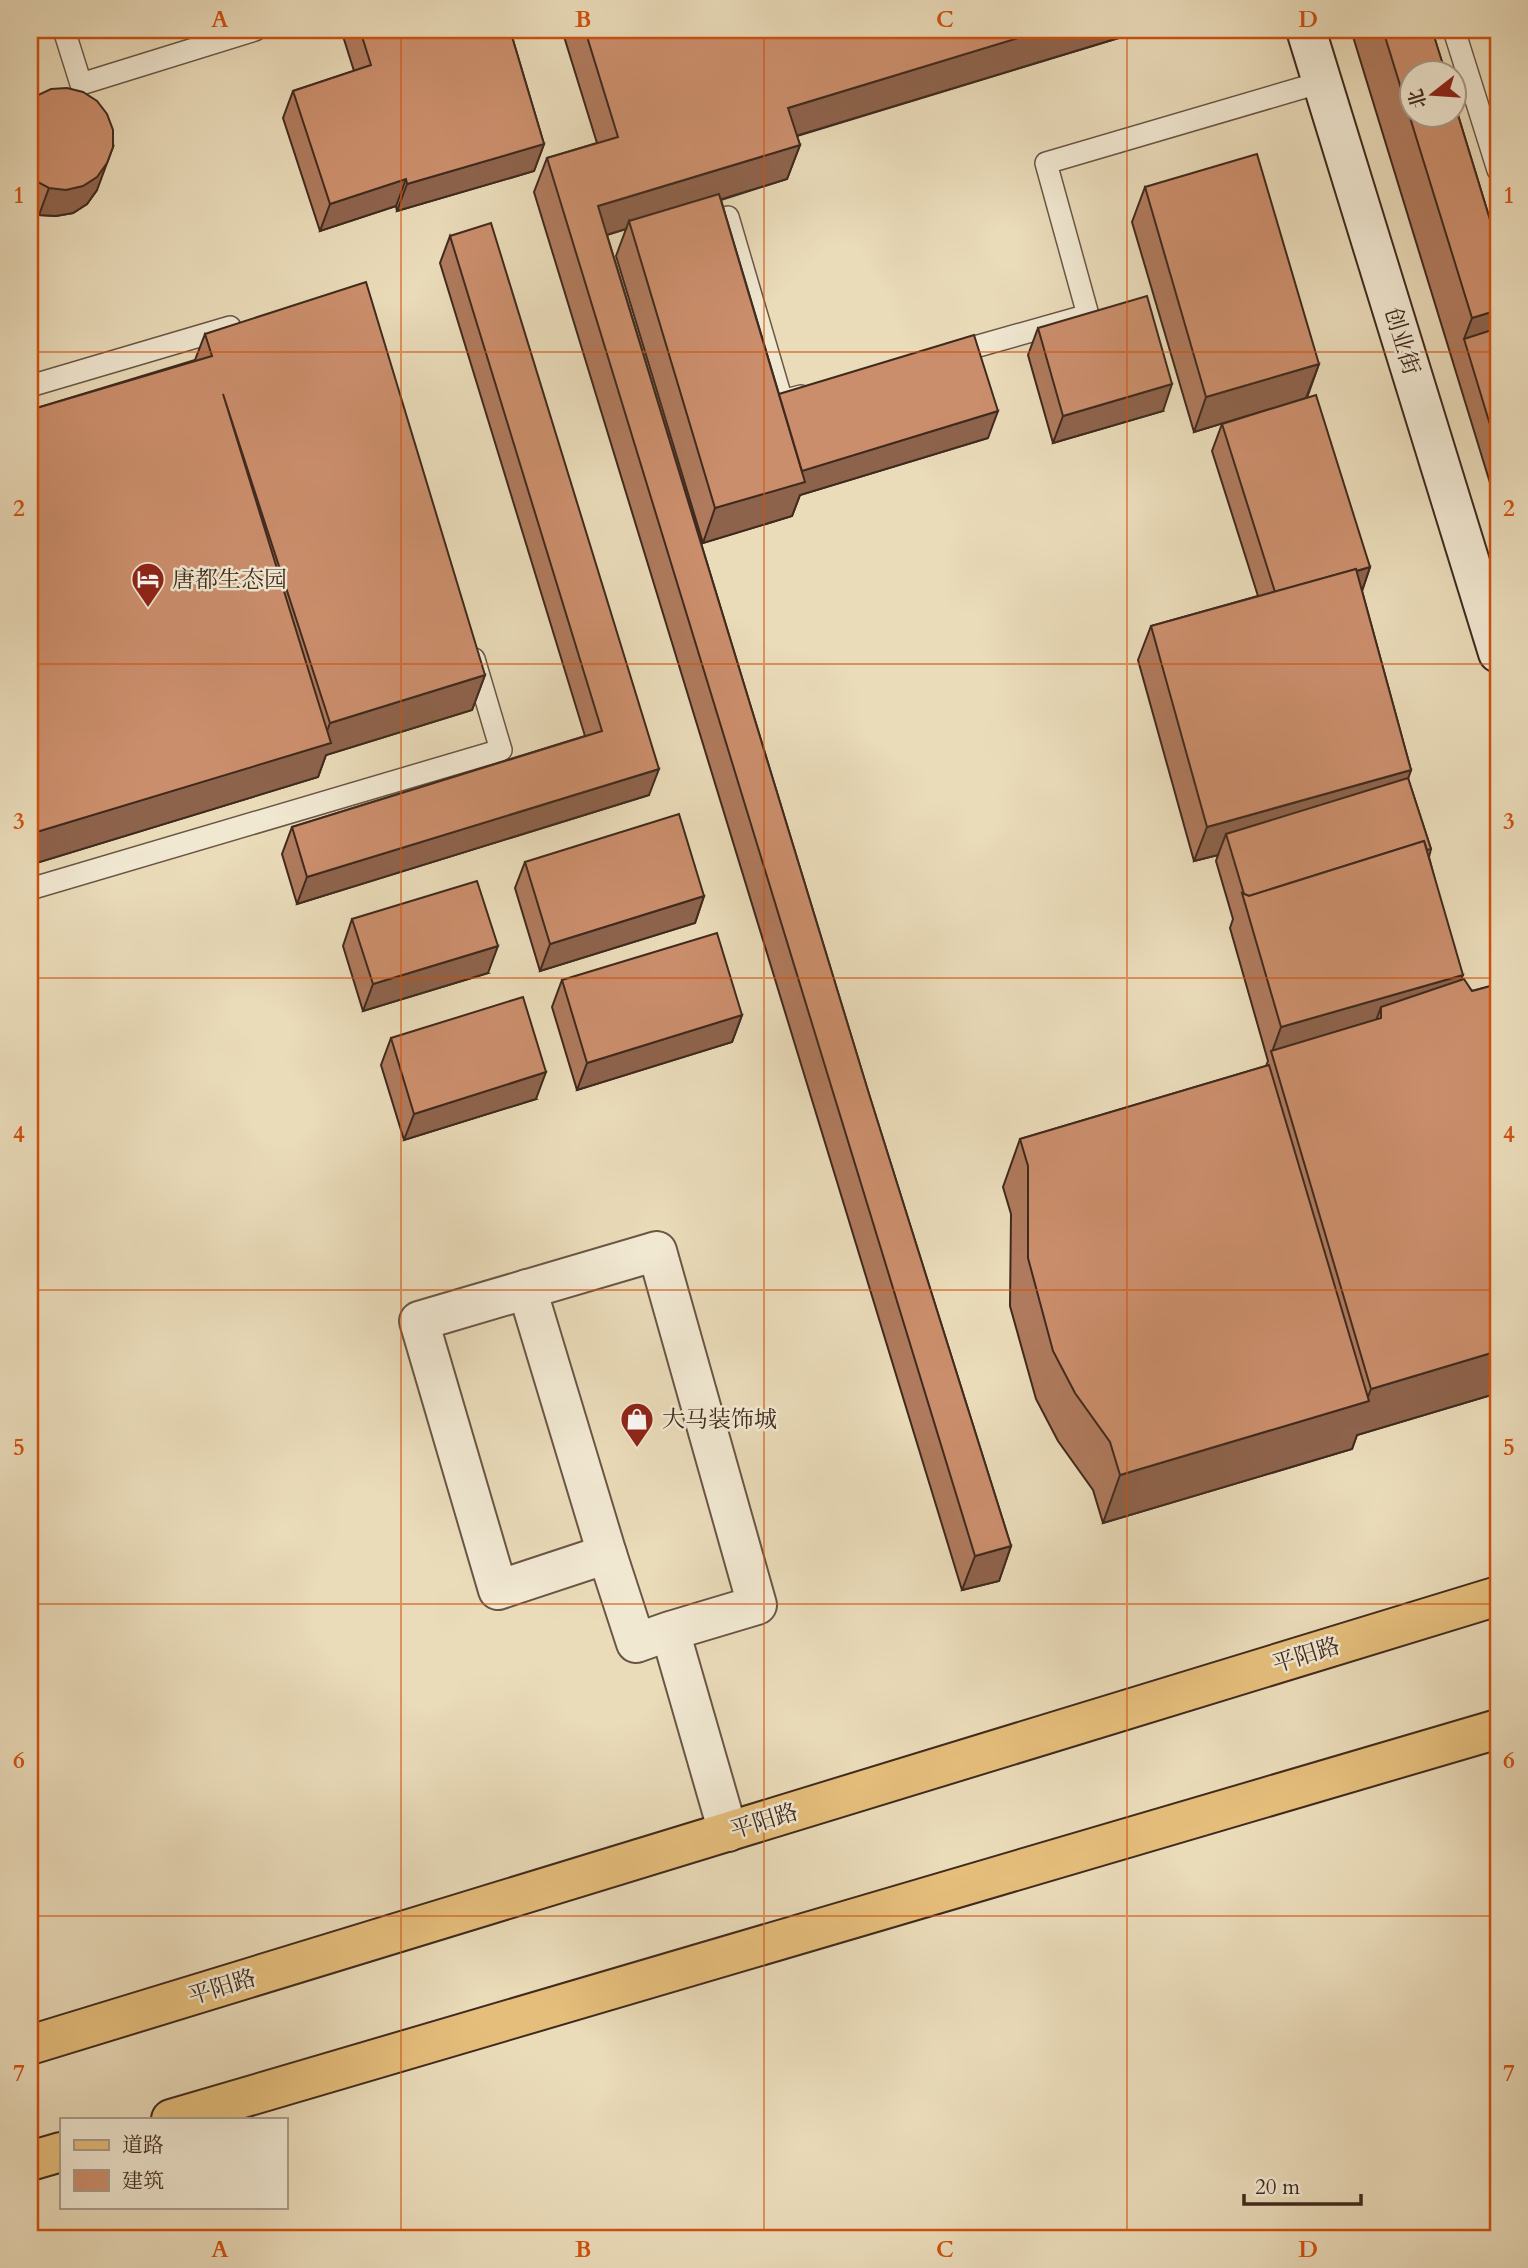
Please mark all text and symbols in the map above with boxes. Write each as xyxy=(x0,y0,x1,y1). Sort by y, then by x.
text: A xyxy=(211,4,229,35)
text: B xyxy=(575,4,591,35)
text: C xyxy=(936,4,954,35)
text: D xyxy=(1298,4,1318,35)
north arrow xyxy=(1398,60,1468,130)
text: 北 xyxy=(1402,86,1433,112)
text: 1 xyxy=(13,180,25,211)
text: 1 xyxy=(1503,180,1515,211)
street label: 创业街 xyxy=(1377,303,1427,379)
text: 2 xyxy=(13,493,25,524)
text: 2 xyxy=(1503,493,1515,524)
hotel icon: 唐都生态园 xyxy=(129,560,167,609)
place label: 唐都生态园 xyxy=(172,564,287,595)
text: 3 xyxy=(13,806,25,837)
text: 3 xyxy=(1503,806,1515,837)
text: 4 xyxy=(13,1119,25,1150)
text: 4 xyxy=(1503,1119,1515,1150)
shop icon: 大马装饰城 xyxy=(618,1400,656,1449)
place label: 大马装饰城 xyxy=(662,1404,777,1435)
text: 5 xyxy=(13,1432,25,1463)
text: 5 xyxy=(1503,1432,1515,1463)
street label: 平阳路 xyxy=(1268,1630,1344,1680)
text: 6 xyxy=(13,1745,25,1776)
text: 6 xyxy=(1503,1745,1515,1776)
street label: 平阳路 xyxy=(726,1796,802,1846)
street label: 平阳路 xyxy=(184,1962,260,2012)
text: 7 xyxy=(13,2058,25,2089)
text: 7 xyxy=(1503,2058,1515,2089)
legend xyxy=(60,2118,287,2208)
text: 道路 xyxy=(122,2131,164,2160)
scale bar xyxy=(1244,2163,1362,2207)
text: 建筑 xyxy=(122,2167,164,2196)
text: 20 m xyxy=(1255,2173,1300,2202)
text: A xyxy=(211,2234,229,2265)
text: B xyxy=(575,2234,591,2265)
text: C xyxy=(936,2234,954,2265)
text: D xyxy=(1298,2234,1318,2265)

